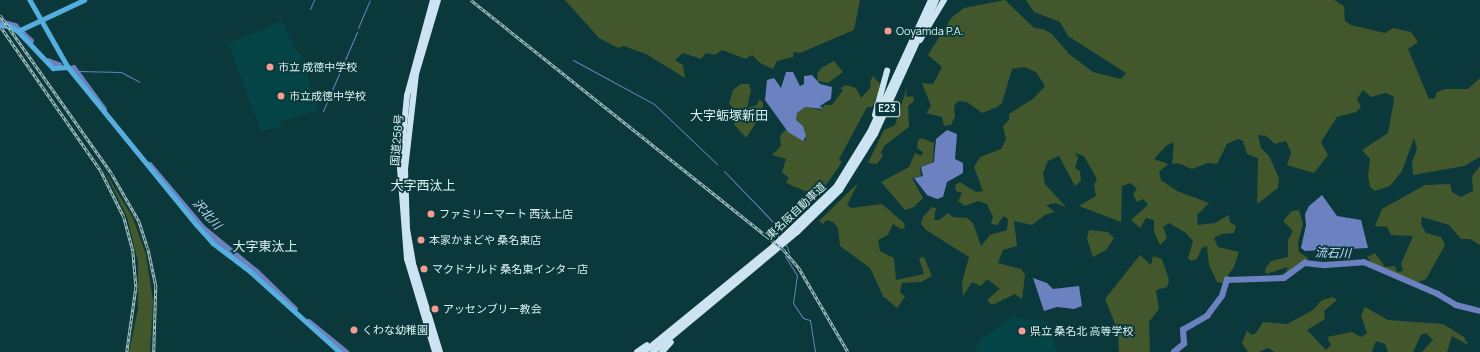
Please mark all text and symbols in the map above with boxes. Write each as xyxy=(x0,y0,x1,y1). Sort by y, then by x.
place label: Ooyamda P.A. xyxy=(896,24,963,38)
marker: Ooyamda P.A. xyxy=(883,26,893,36)
place label: 市立 成徳中学校 xyxy=(278,60,357,74)
marker: 市立 成徳中学校 xyxy=(265,62,275,72)
place label: 市立成徳中学校 xyxy=(289,89,366,103)
marker: 市立成徳中学校 xyxy=(276,91,286,101)
road number: E23 xyxy=(874,101,900,117)
district label: 大字蛎塚新田 xyxy=(690,107,768,123)
street label: 国道258号 xyxy=(388,114,406,166)
district label: 大字西汰上 xyxy=(391,177,455,193)
street label: 東名阪自動車道 xyxy=(763,180,829,242)
water label: 沢北川 xyxy=(190,196,224,232)
place label: ファミリーマート 西汰上店 xyxy=(439,207,573,221)
marker: ファミリーマート 西汰上店 xyxy=(426,209,436,219)
place label: 本家かまどや 桑名東店 xyxy=(429,233,541,247)
marker: 本家かまどや 桑名東店 xyxy=(416,235,426,245)
district label: 大字東汰上 xyxy=(233,238,297,254)
water label: 流石川 xyxy=(1315,245,1351,261)
place label: マクドナルド 桑名東インタ－店 xyxy=(432,262,588,276)
marker: マクドナルド 桑名東インタ－店 xyxy=(419,264,429,274)
place label: アッセンブリー教会 xyxy=(443,302,542,316)
marker: アッセンブリー教会 xyxy=(430,304,440,314)
place label: くわな幼稚園 xyxy=(362,323,428,337)
place label: 県立 桑名北 高等学校 xyxy=(1030,324,1133,338)
marker: くわな幼稚園 xyxy=(349,325,359,335)
marker: 県立 桑名北 高等学校 xyxy=(1017,326,1027,336)

